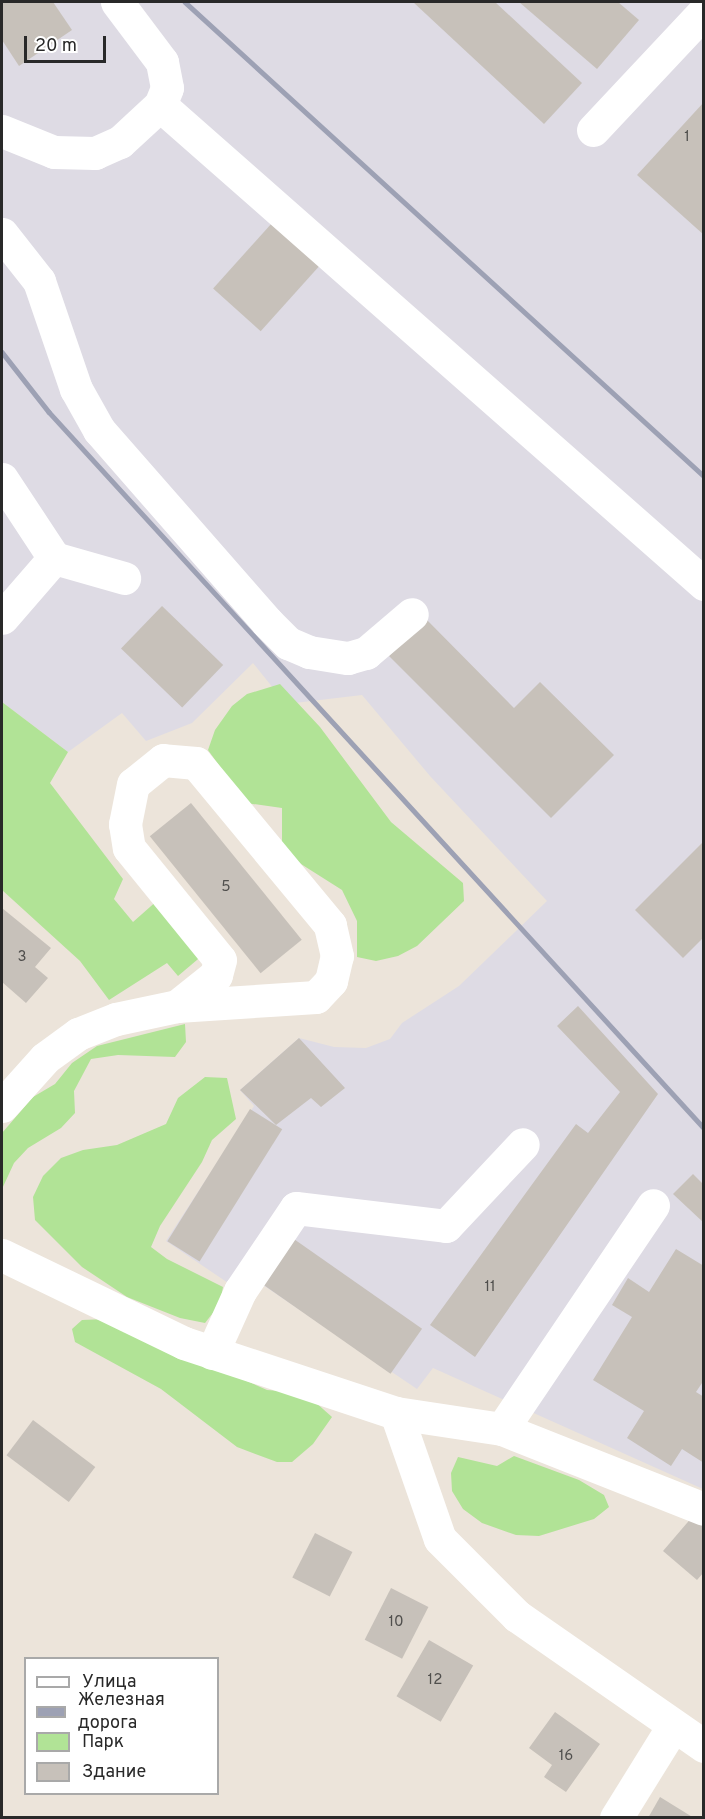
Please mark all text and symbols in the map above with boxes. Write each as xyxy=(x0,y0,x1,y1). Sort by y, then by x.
scale bar xyxy=(27,24,110,62)
text: 20 m xyxy=(35,35,77,58)
house number: 1 xyxy=(684,129,690,147)
house number: 5 xyxy=(221,879,231,897)
house number: 3 xyxy=(17,949,27,967)
house number: 11 xyxy=(484,1279,496,1297)
house number: 10 xyxy=(388,1614,404,1632)
legend xyxy=(24,1657,219,1795)
text: Улица xyxy=(82,1671,136,1694)
house number: 12 xyxy=(428,1672,442,1690)
text: Железная дорога xyxy=(78,1689,165,1735)
text: Парк xyxy=(82,1731,124,1754)
house number: 16 xyxy=(559,1748,573,1766)
text: Здание xyxy=(82,1761,146,1784)

